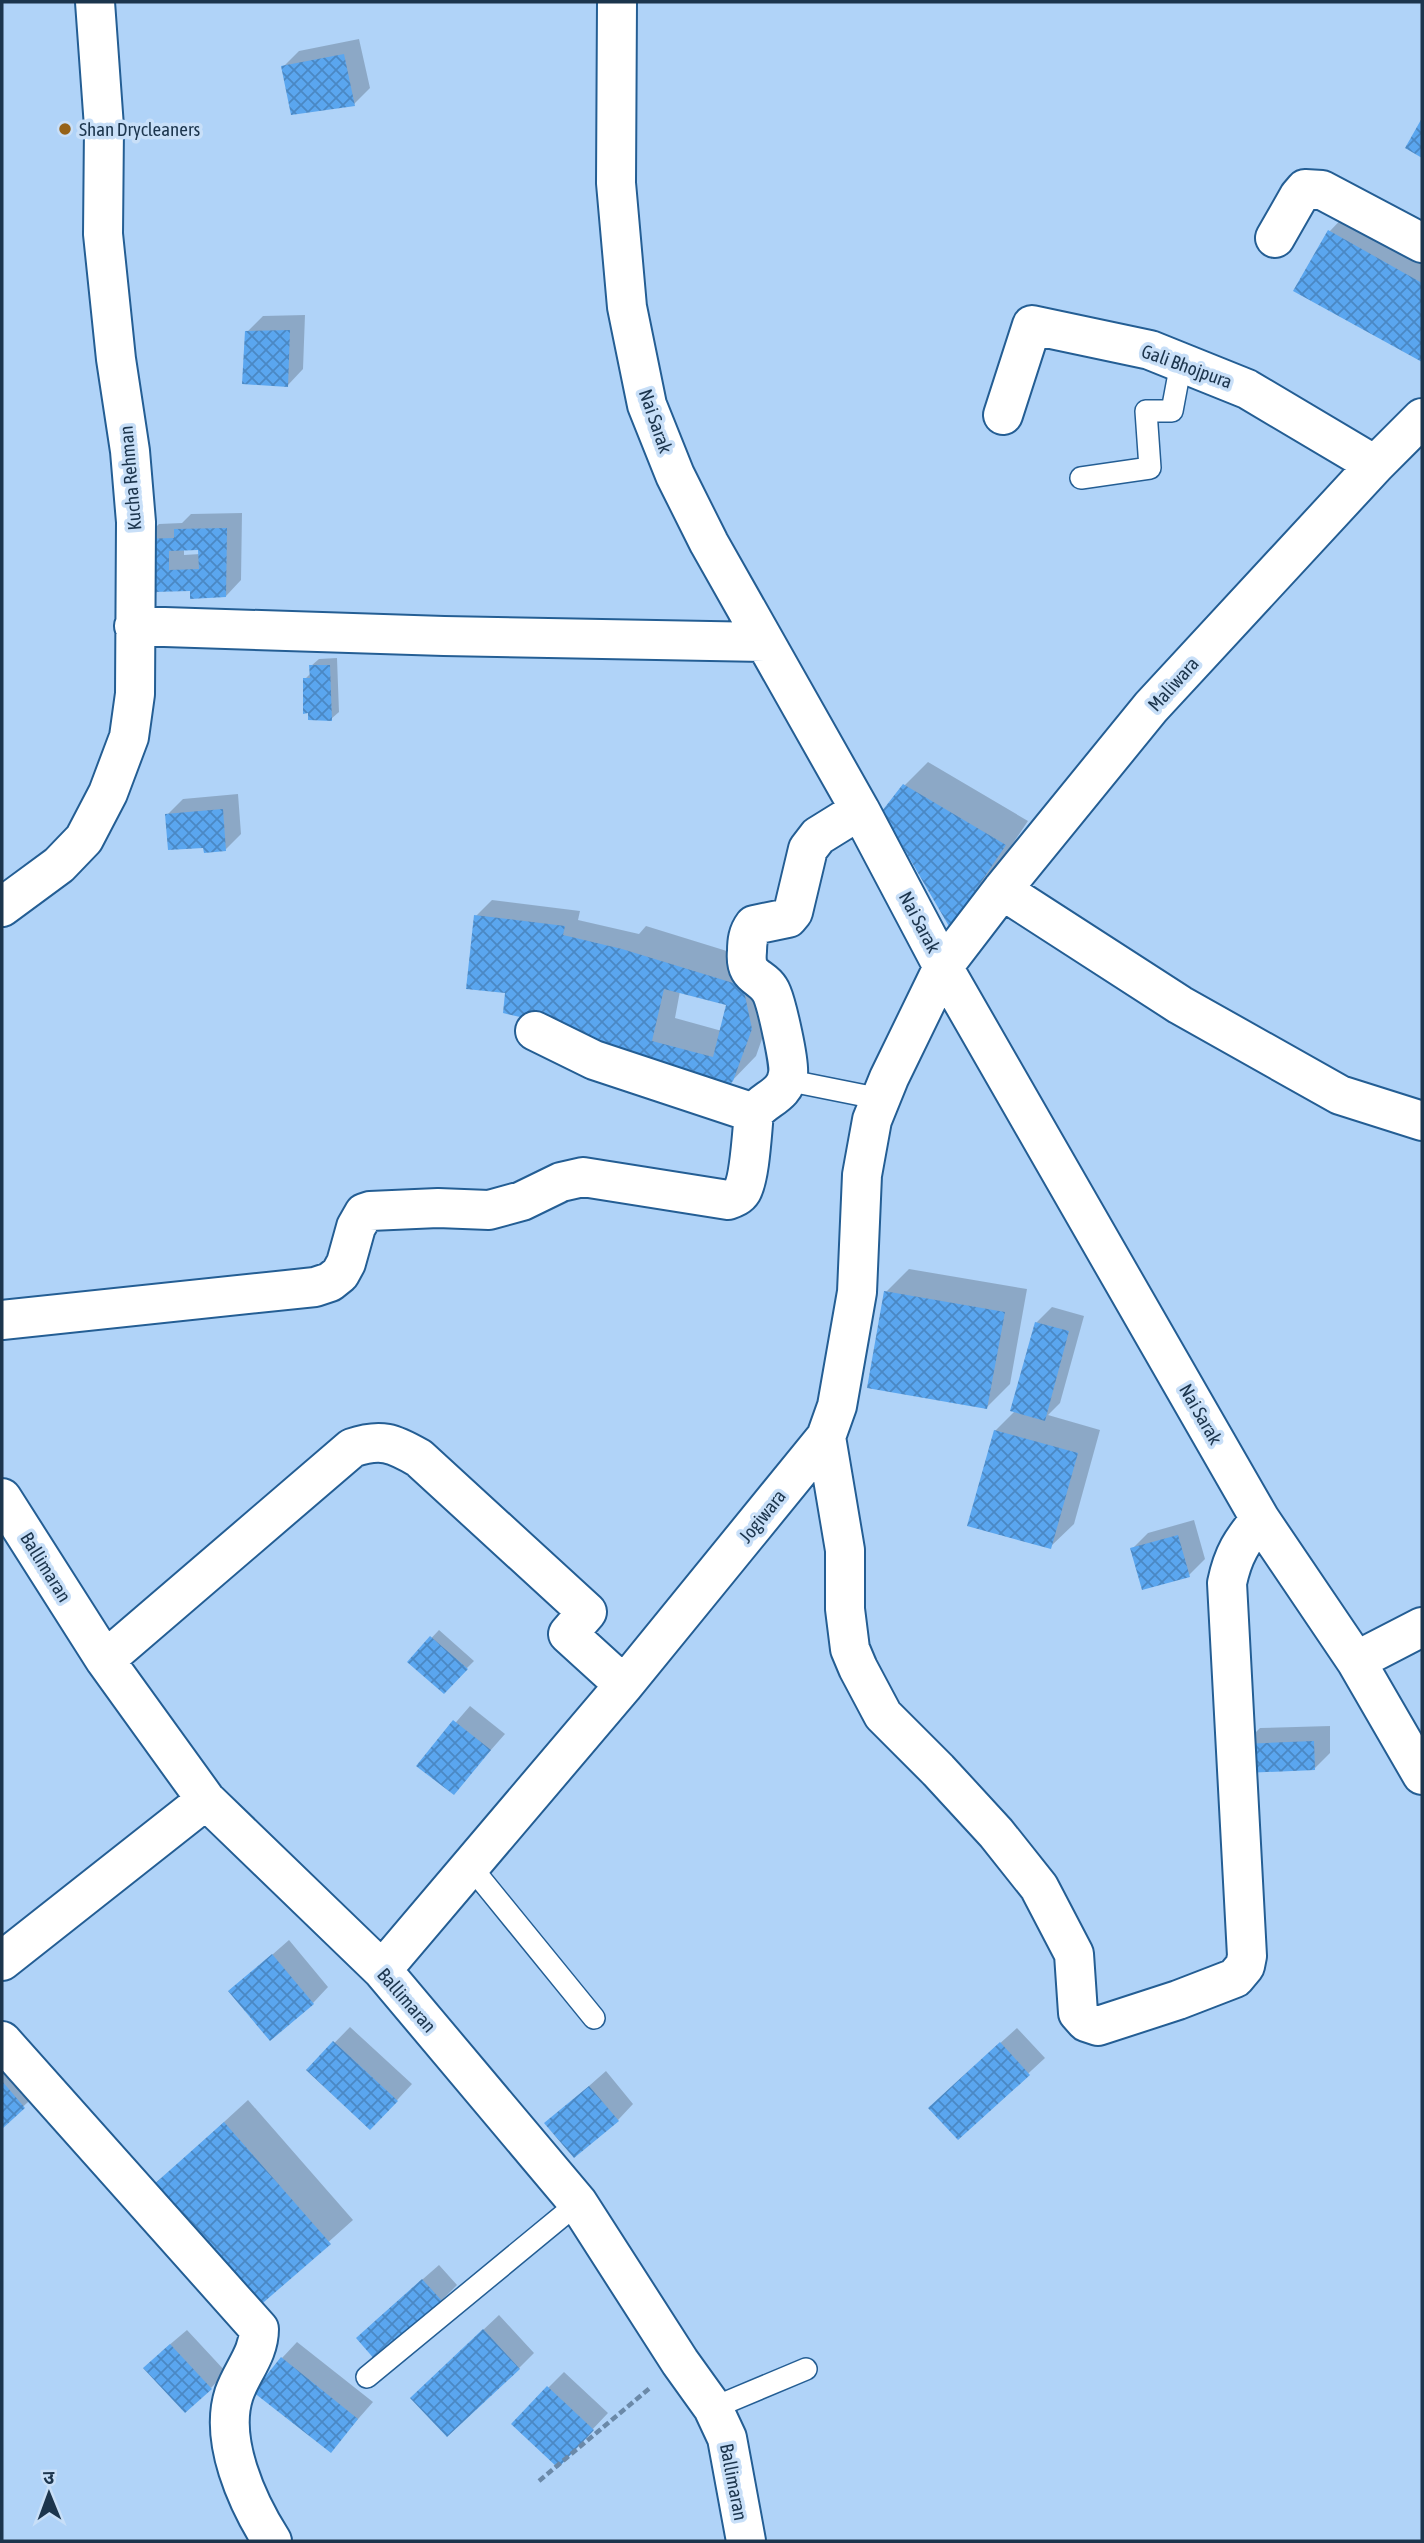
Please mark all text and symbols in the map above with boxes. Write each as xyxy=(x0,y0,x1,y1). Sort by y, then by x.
place label: Shan Drycleaners xyxy=(79,118,201,140)
marker: Shan Drycleaners xyxy=(57,121,73,137)
street label: Gali Bhojpura xyxy=(1139,339,1235,393)
street label: Nai Sarak xyxy=(635,386,677,457)
street label: Kucha Rehman xyxy=(114,425,146,531)
street label: Maliwara xyxy=(1143,652,1203,716)
street label: Nai Sarak xyxy=(895,888,946,957)
street label: Nai Sarak xyxy=(1175,1380,1227,1449)
street label: Jogiwara xyxy=(734,1485,790,1547)
street label: Ballimaran xyxy=(16,1528,76,1606)
street label: Ballimaran xyxy=(373,1963,441,2037)
street label: Ballimaran xyxy=(716,2442,752,2522)
north arrow xyxy=(14,2459,84,2529)
text: उ xyxy=(43,2466,55,2488)

